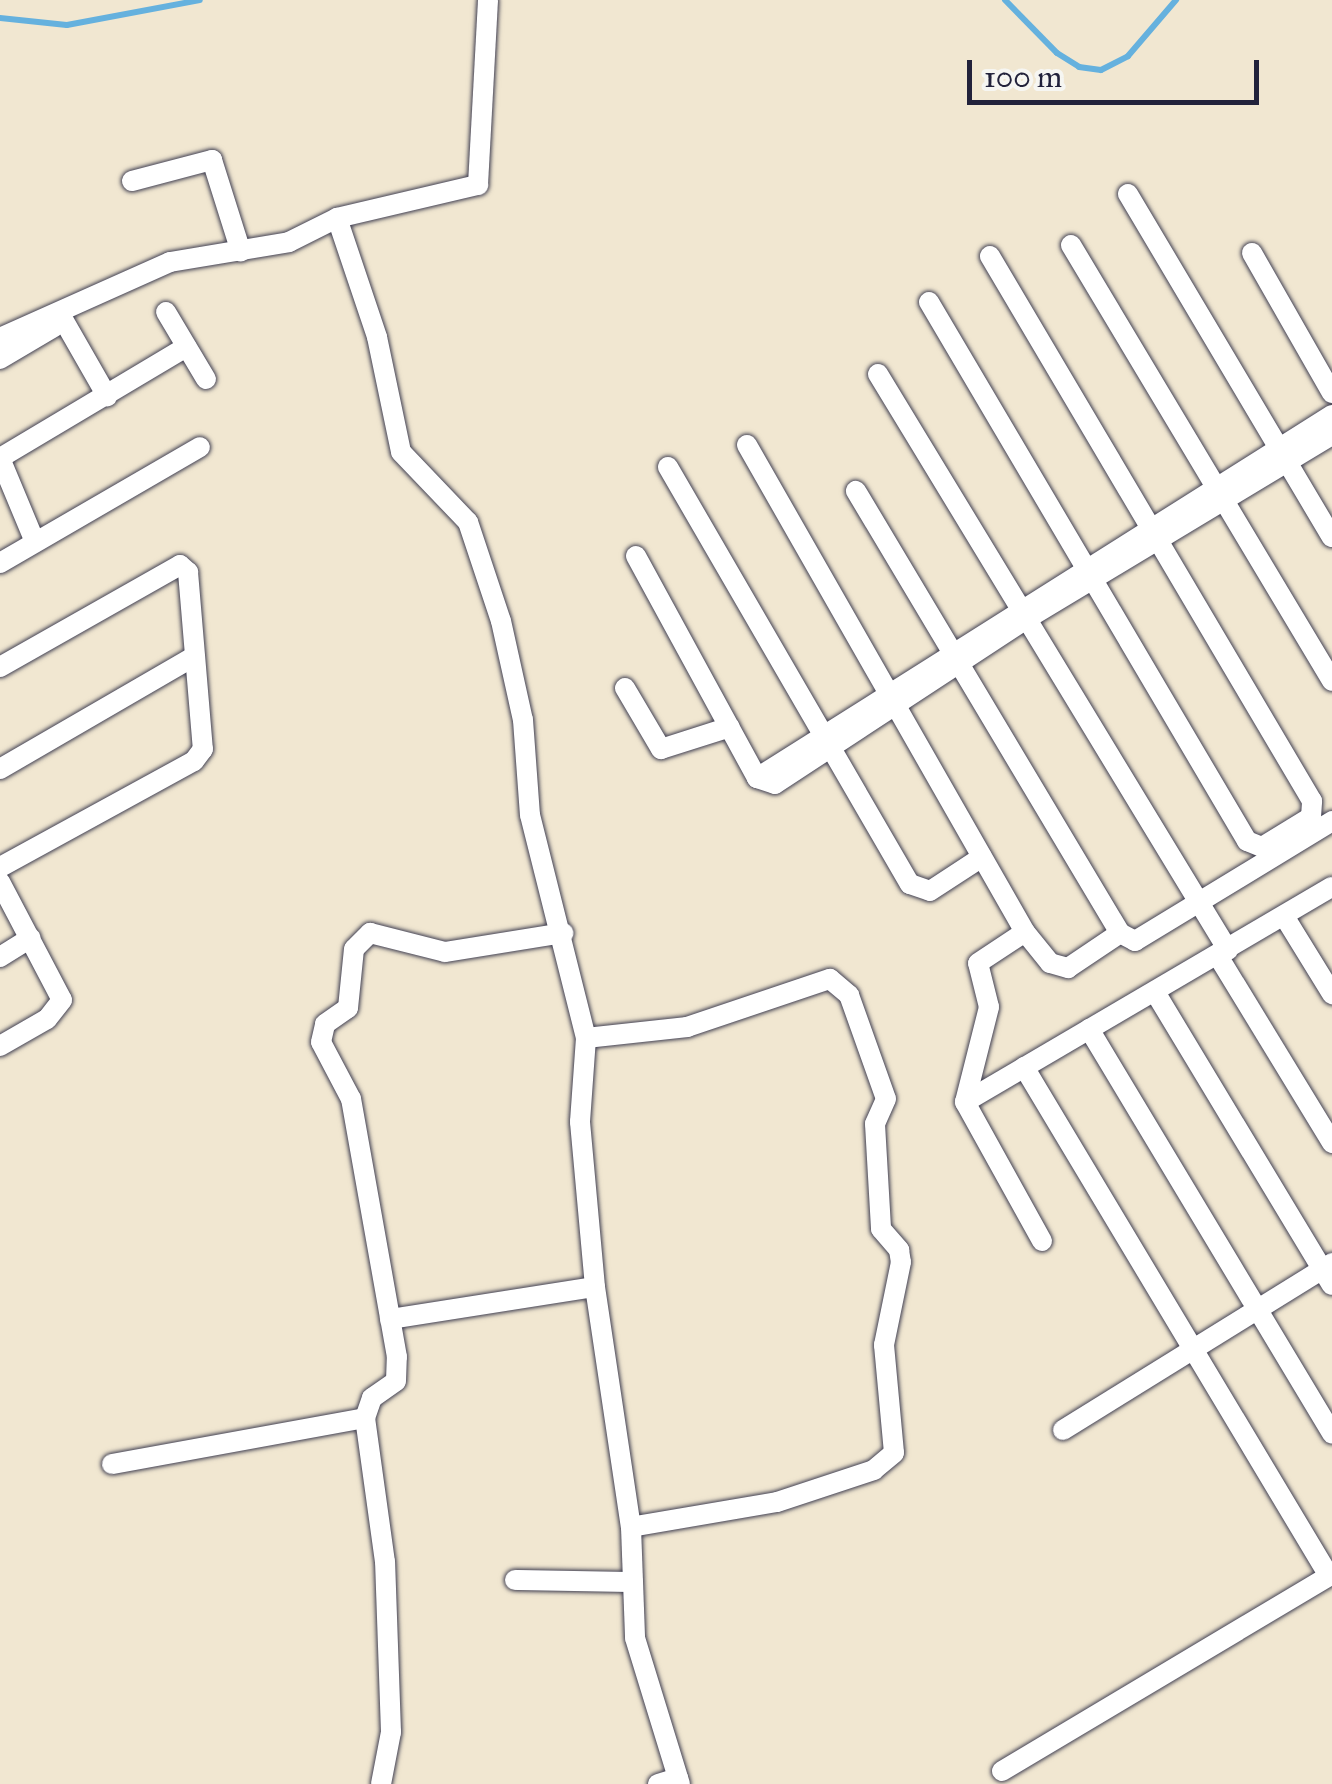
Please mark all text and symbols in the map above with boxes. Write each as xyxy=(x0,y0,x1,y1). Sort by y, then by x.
scale bar xyxy=(972,40,1264,102)
text: 100 m xyxy=(984,59,1062,95)

